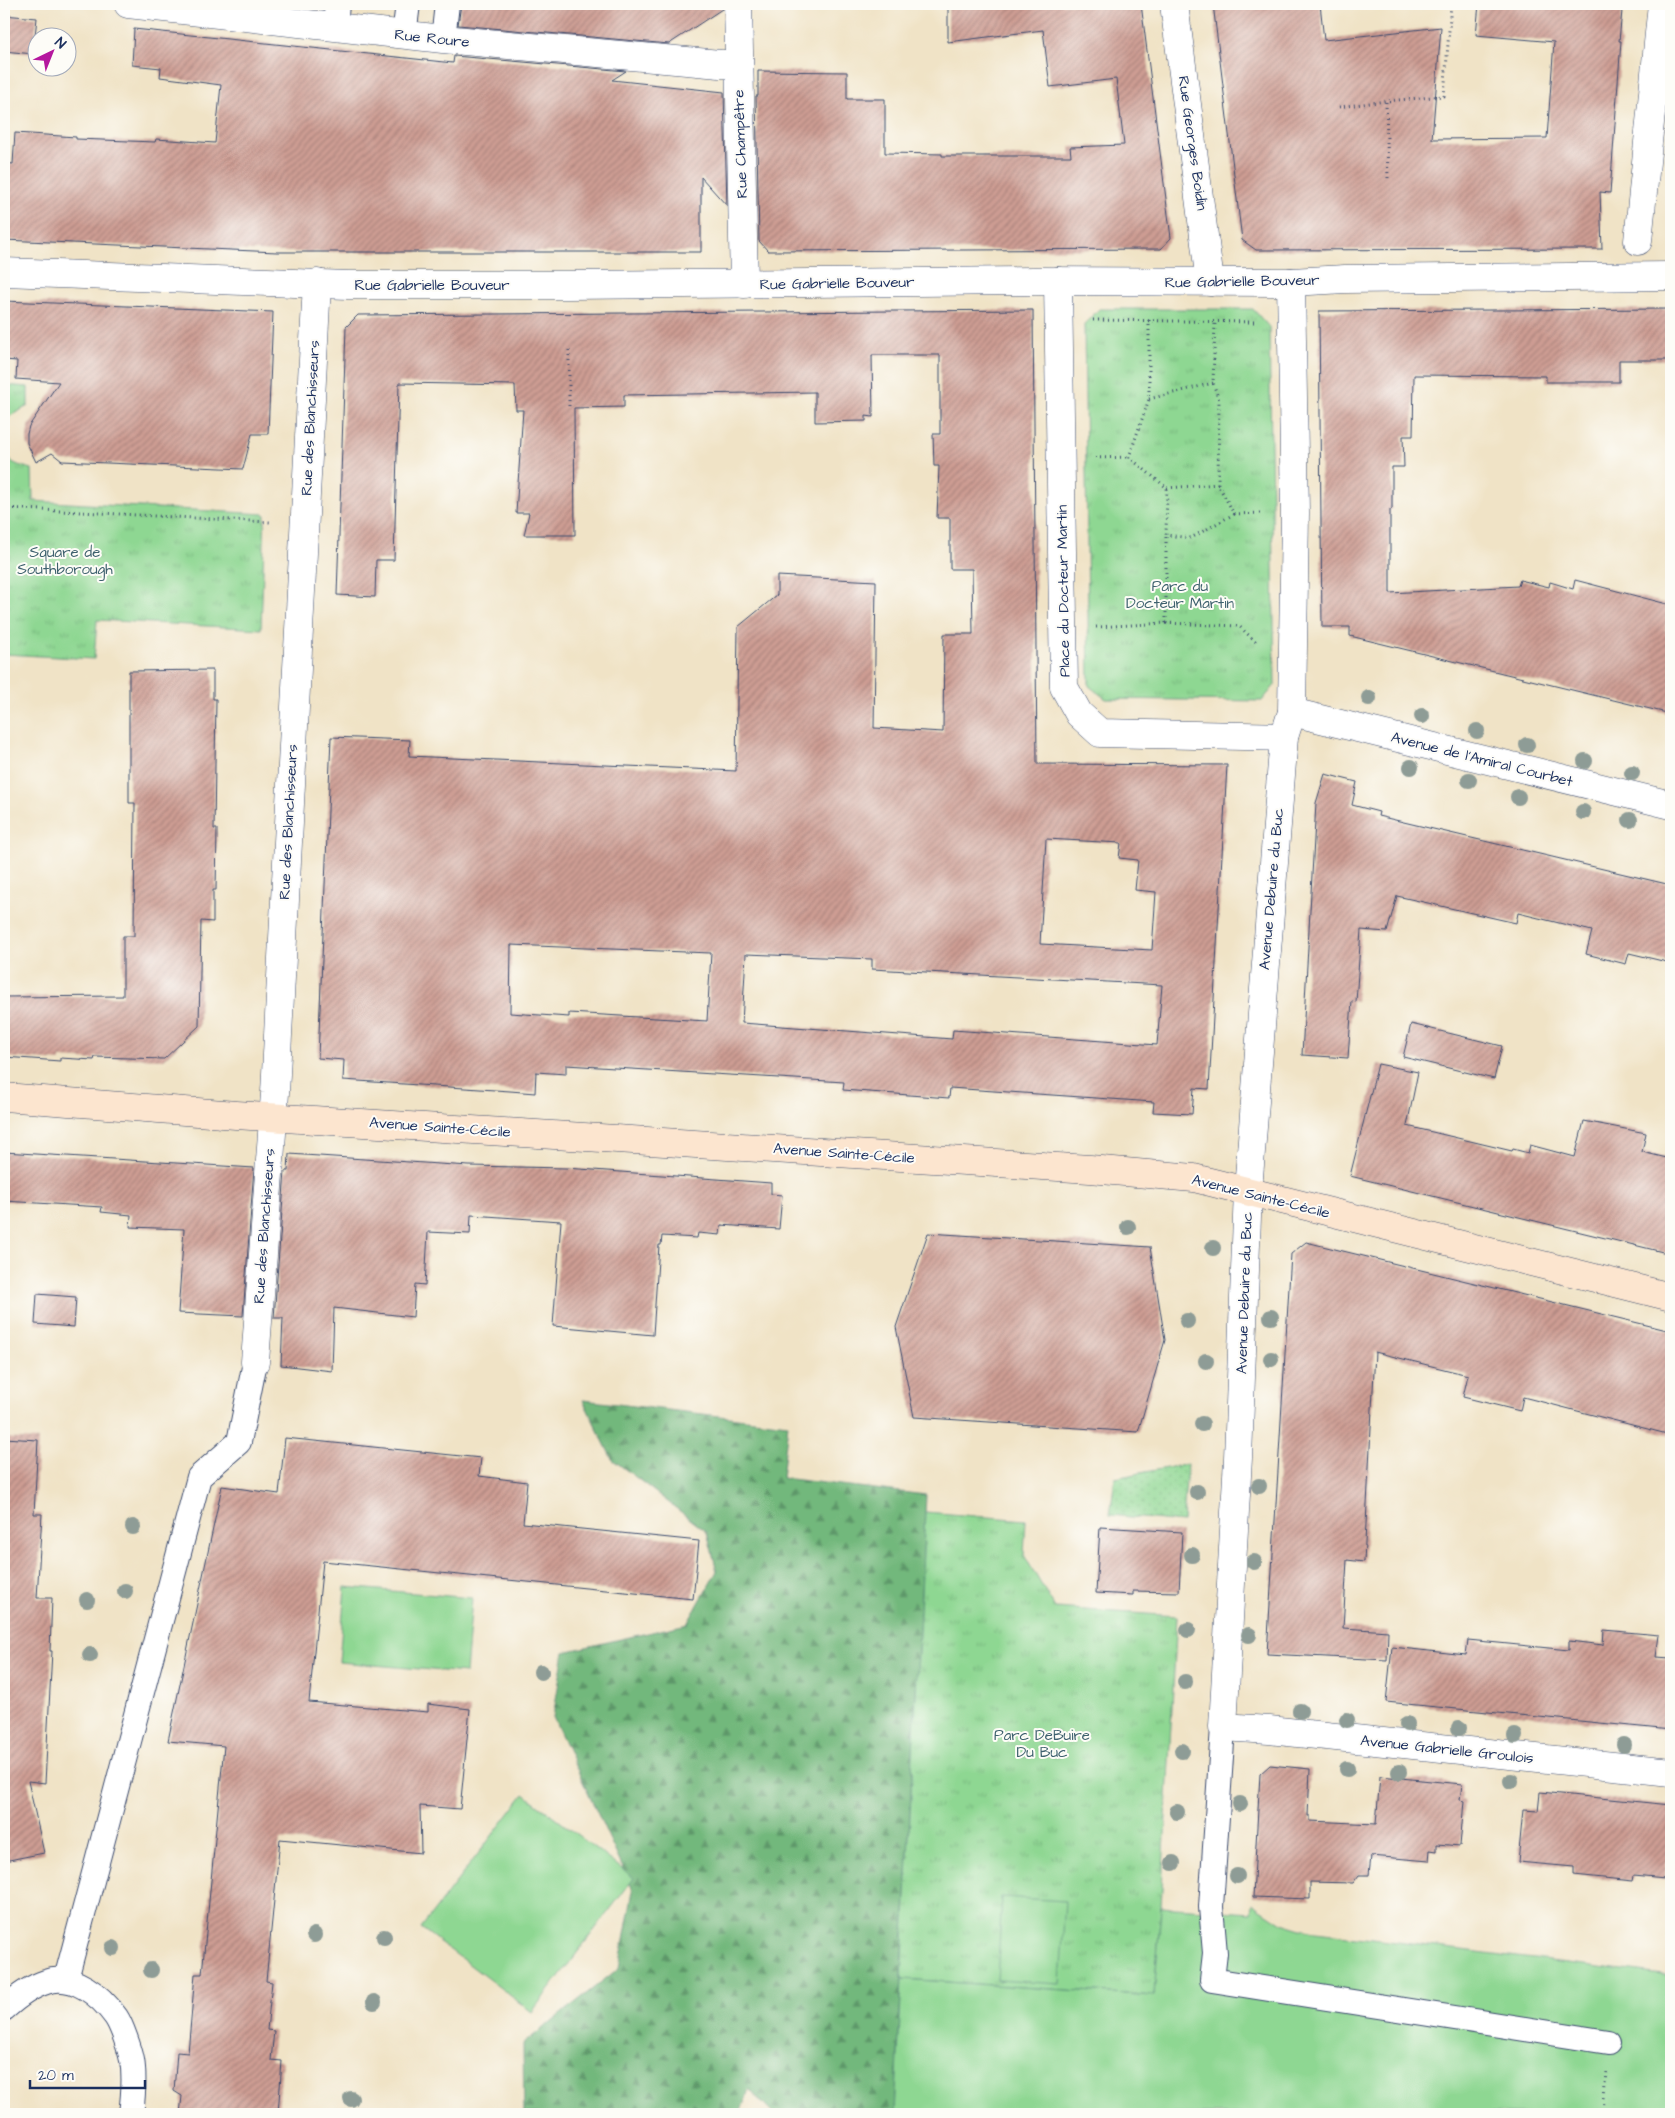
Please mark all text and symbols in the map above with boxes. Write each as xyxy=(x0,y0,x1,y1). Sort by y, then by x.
street label: Rue Roure xyxy=(393,24,471,53)
north arrow xyxy=(28,28,78,78)
text: N xyxy=(50,33,70,54)
street label: Rue Georges Boidin xyxy=(1172,74,1212,212)
street label: Rue Champêtre xyxy=(728,89,753,199)
street label: Rue Gabrielle Bouveur xyxy=(1164,270,1320,293)
street label: Rue Gabrielle Bouveur xyxy=(759,272,915,295)
street label: Rue Gabrielle Bouveur xyxy=(355,275,509,296)
street label: Rue des Blanchisseurs xyxy=(296,339,325,496)
street label: Place du Docteur Martin xyxy=(1051,504,1076,677)
park label: Square de Southborough xyxy=(17,542,113,581)
park label: Parc du Docteur Martin xyxy=(1126,576,1234,614)
street label: Avenue de l'Amiral Courbet xyxy=(1389,727,1575,792)
street label: Rue des Blanchisseurs xyxy=(274,743,303,900)
street label: Avenue Debuire du Buc xyxy=(1254,807,1289,971)
street label: Avenue Sainte-Cécile xyxy=(369,1112,511,1143)
street label: Avenue Sainte-Cécile xyxy=(773,1138,915,1169)
street label: Rue des Blanchisseurs xyxy=(249,1147,280,1304)
street label: Avenue Sainte-Cécile xyxy=(1190,1169,1332,1224)
street label: Avenue Debuire du Buc xyxy=(1231,1211,1258,1375)
park label: Parc DeBuire Du Buc xyxy=(994,1725,1090,1763)
street label: Avenue Gabrielle Groulois xyxy=(1359,1730,1535,1769)
scale bar xyxy=(30,2058,145,2090)
text: 20 m xyxy=(38,2065,74,2086)

